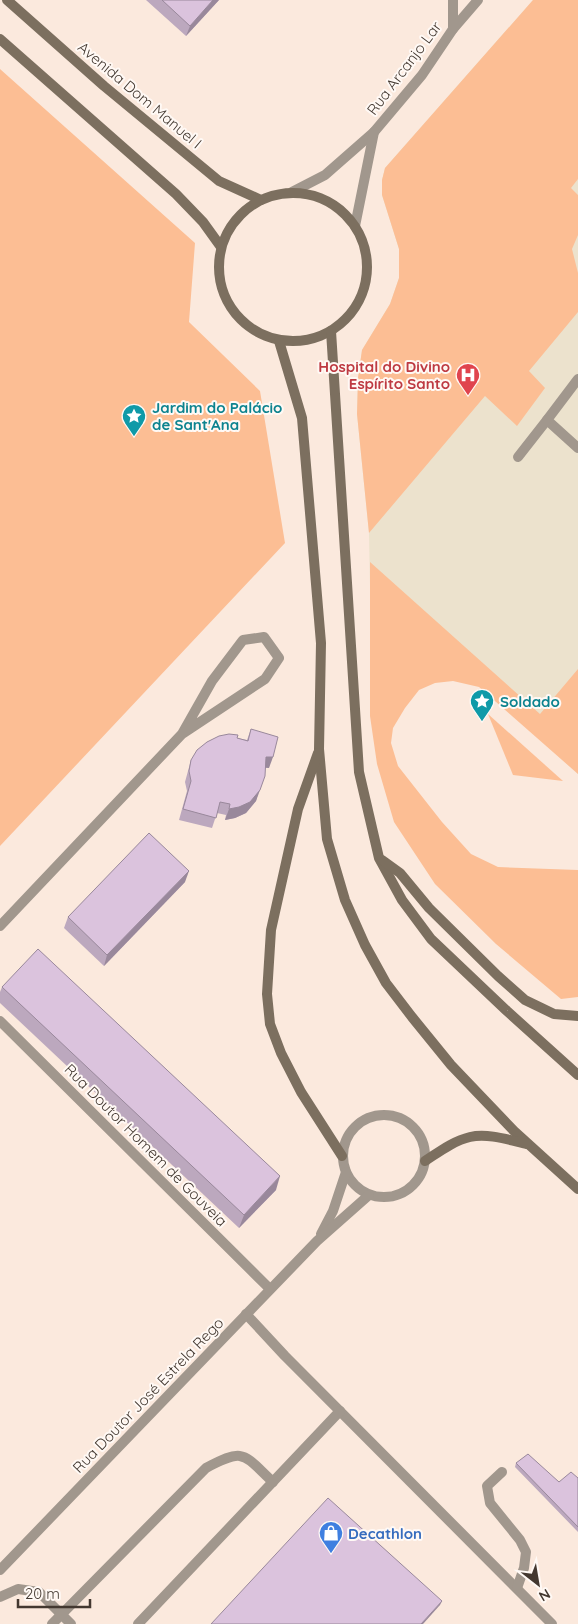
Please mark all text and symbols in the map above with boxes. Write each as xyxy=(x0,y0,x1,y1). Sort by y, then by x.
street label: Rua Arcanjo Lar xyxy=(363,17,446,119)
street label: Avenida Dom Manuel I xyxy=(74,38,206,152)
place label: Hospital do Divino Espírito Santo xyxy=(318,357,450,393)
hospital icon: Hospital do Divino Espírito Santo xyxy=(455,362,481,396)
place label: Jardim do Palácio de Sant'Ana xyxy=(152,398,282,434)
place icon: Jardim do Palácio de Sant'Ana xyxy=(121,403,147,437)
place icon: Soldado xyxy=(469,688,495,722)
place label: Soldado xyxy=(500,692,560,711)
street label: Rua Doutor Homem de Gouveia xyxy=(61,1060,231,1230)
street label: Rua Doutor José Estrela Rego xyxy=(69,1313,227,1477)
shop icon: Decathlon xyxy=(318,1520,344,1554)
place label: Decathlon xyxy=(348,1524,422,1543)
north arrow xyxy=(513,1559,563,1609)
scale bar xyxy=(18,1576,90,1608)
text: 20 m xyxy=(25,1584,60,1603)
text: N xyxy=(536,1585,554,1606)

